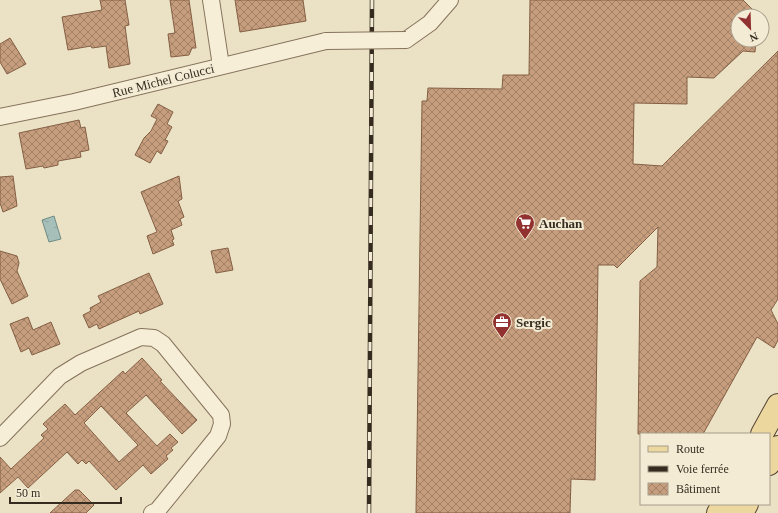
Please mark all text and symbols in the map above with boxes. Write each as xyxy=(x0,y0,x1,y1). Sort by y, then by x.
north arrow xyxy=(730,8,770,48)
text: N xyxy=(748,30,760,44)
street label: Rue Michel Colucci xyxy=(111,60,216,100)
supermarket icon: Auchan xyxy=(514,212,536,240)
place label: Auchan xyxy=(539,216,583,231)
office icon: Sergic xyxy=(491,311,513,339)
place label: Sergic xyxy=(516,315,551,330)
legend xyxy=(640,433,770,505)
text: Route xyxy=(676,442,705,456)
text: Voie ferrée xyxy=(676,462,729,476)
scale bar xyxy=(10,479,121,505)
text: Bâtiment xyxy=(676,482,721,496)
text: 50 m xyxy=(16,486,41,500)

